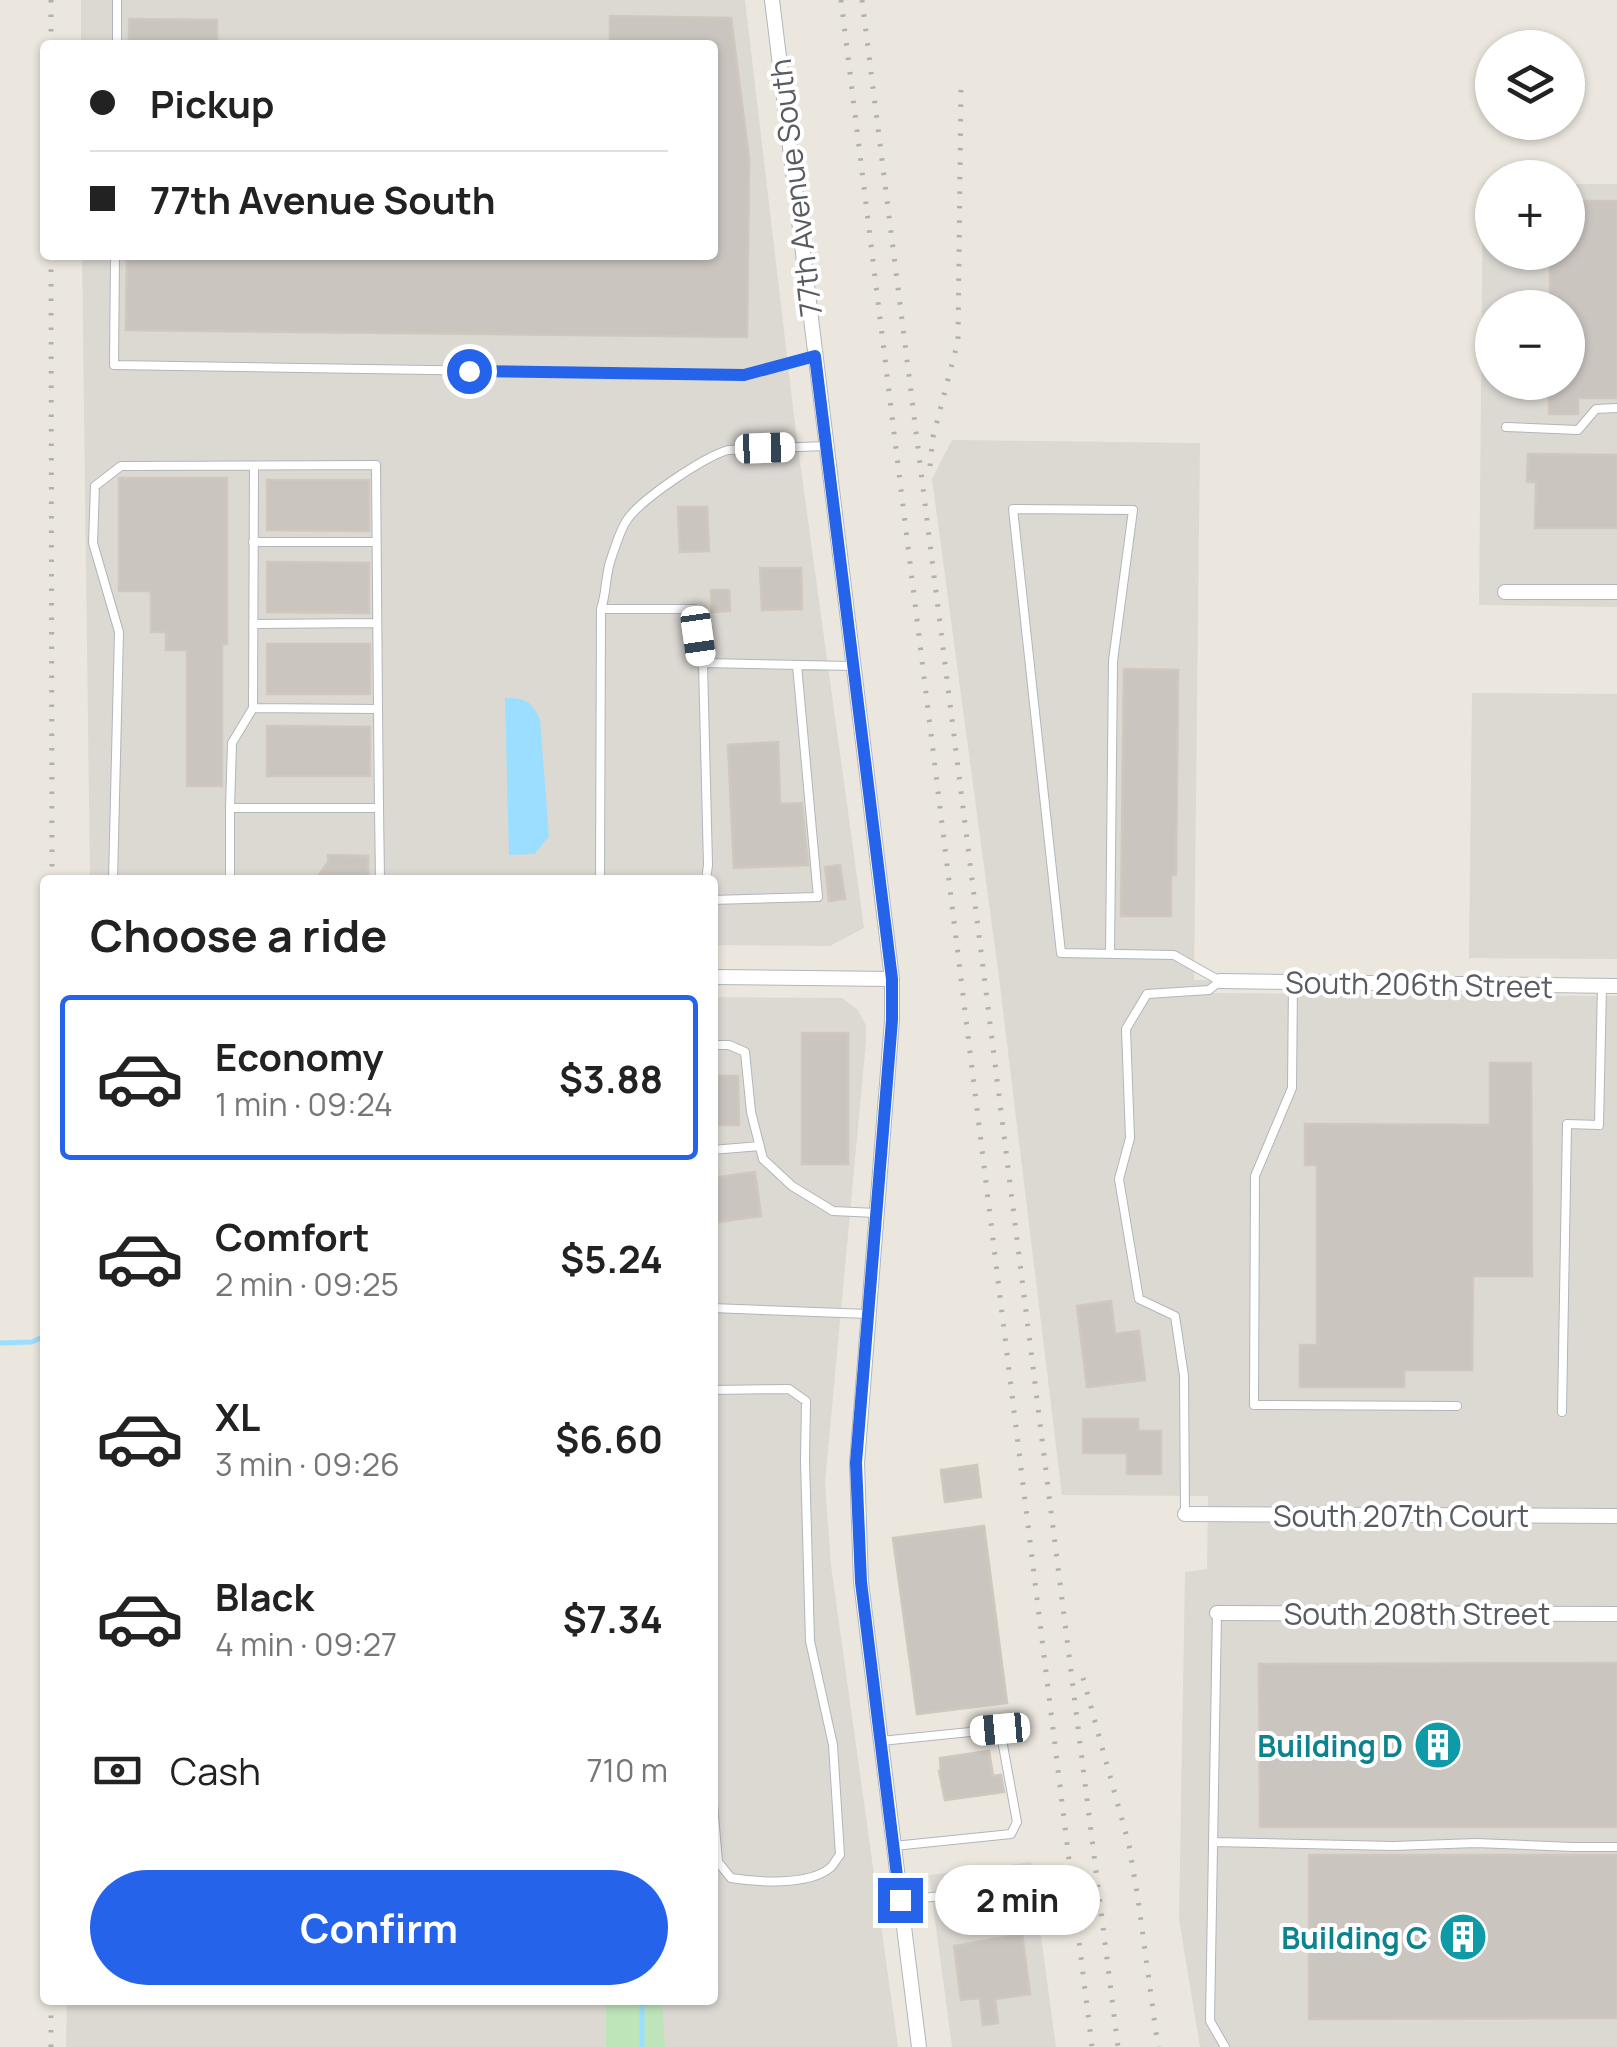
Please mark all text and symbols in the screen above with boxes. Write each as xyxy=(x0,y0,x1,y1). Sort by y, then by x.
map controls xyxy=(1475,30,1585,400)
button: layers xyxy=(1475,30,1585,140)
street label: 77th Avenue South xyxy=(759,57,831,319)
text: Pickup xyxy=(150,77,274,129)
button: + xyxy=(1475,160,1585,270)
text: 77th Avenue South xyxy=(150,173,496,225)
button: − xyxy=(1475,290,1585,400)
route start xyxy=(447,349,492,394)
car xyxy=(734,432,796,464)
car xyxy=(679,604,717,668)
text: Choose a ride xyxy=(90,904,387,966)
street label: South 206th Street xyxy=(1285,961,1553,1007)
text: Economy xyxy=(215,1030,384,1082)
icon: car xyxy=(95,1033,185,1123)
text: $3.88 xyxy=(559,1052,663,1104)
text: 1 min · 09:24 xyxy=(215,1082,393,1126)
text: Comfort xyxy=(215,1210,369,1262)
icon: car xyxy=(95,1213,185,1303)
text: $5.24 xyxy=(560,1232,663,1284)
text: 2 min · 09:25 xyxy=(215,1262,399,1306)
text: XL xyxy=(215,1390,260,1442)
icon: car xyxy=(95,1393,185,1483)
text: $6.60 xyxy=(555,1412,663,1464)
text: 3 min · 09:26 xyxy=(215,1442,400,1486)
street label: South 207th Court xyxy=(1273,1495,1529,1536)
text: Black xyxy=(215,1570,314,1622)
icon: car xyxy=(95,1573,185,1663)
text: $7.34 xyxy=(563,1592,663,1644)
street label: South 208th Street xyxy=(1284,1593,1550,1634)
text: 4 min · 09:27 xyxy=(215,1622,397,1666)
car xyxy=(969,1711,1031,1747)
building icon: Building D xyxy=(1412,1719,1464,1771)
place label: Building D xyxy=(1257,1725,1403,1766)
icon: cash xyxy=(90,1743,145,1798)
text: Cash xyxy=(170,1744,261,1796)
text: 710 m xyxy=(586,1748,668,1792)
callout: 2 min xyxy=(935,1865,1100,1935)
button: Confirm xyxy=(90,1870,668,1985)
route end xyxy=(878,1878,923,1923)
text: 2 min xyxy=(976,1878,1059,1922)
building icon: Building C xyxy=(1437,1911,1489,1963)
place label: Building C xyxy=(1281,1917,1428,1958)

